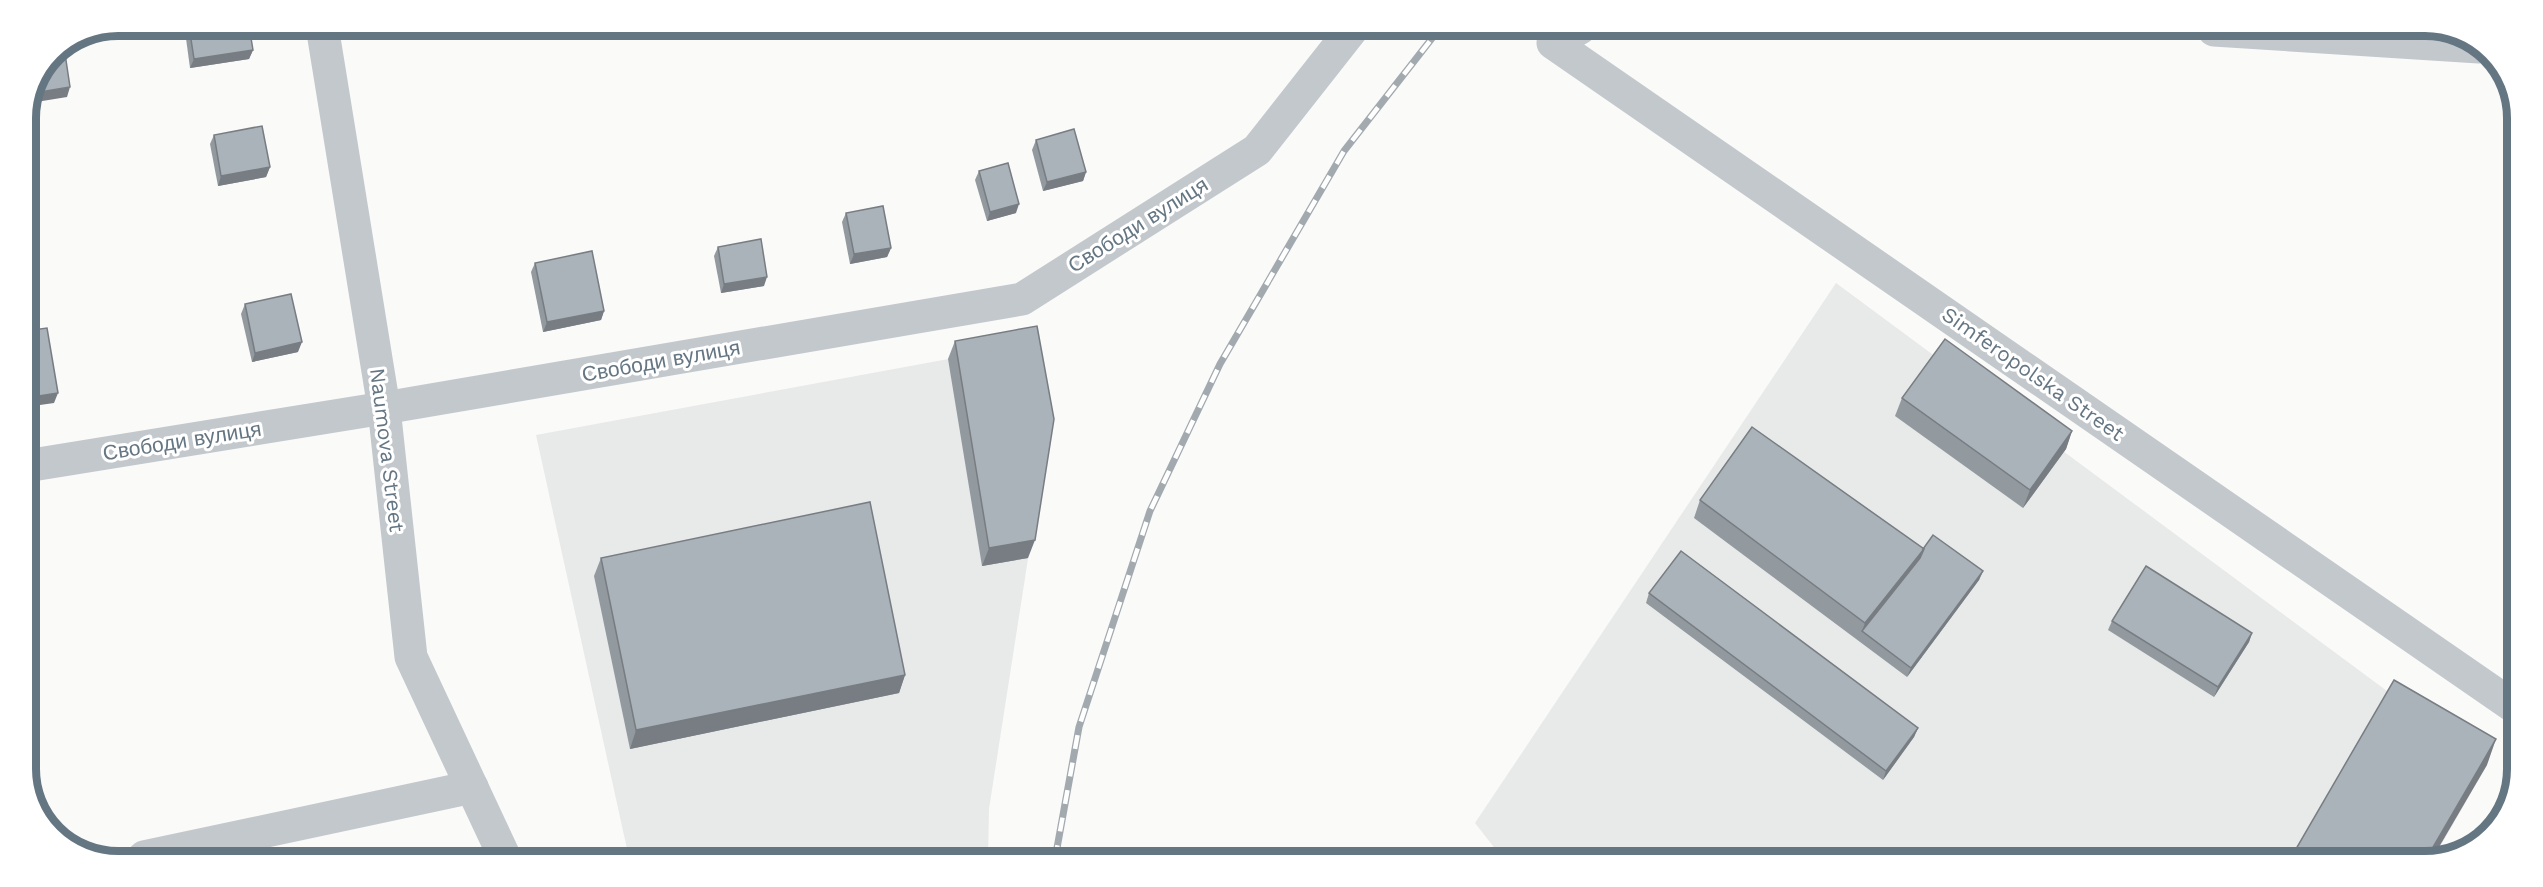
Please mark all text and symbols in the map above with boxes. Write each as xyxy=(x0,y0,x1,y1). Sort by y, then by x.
street label: Свободи вулиця xyxy=(1063,172,1212,278)
street label: Simferopolska Street xyxy=(1937,301,2129,446)
street label: Свободи вулиця xyxy=(580,334,742,387)
street label: Naumova Street xyxy=(365,366,410,534)
street label: Свободи вулиця xyxy=(101,416,263,465)

